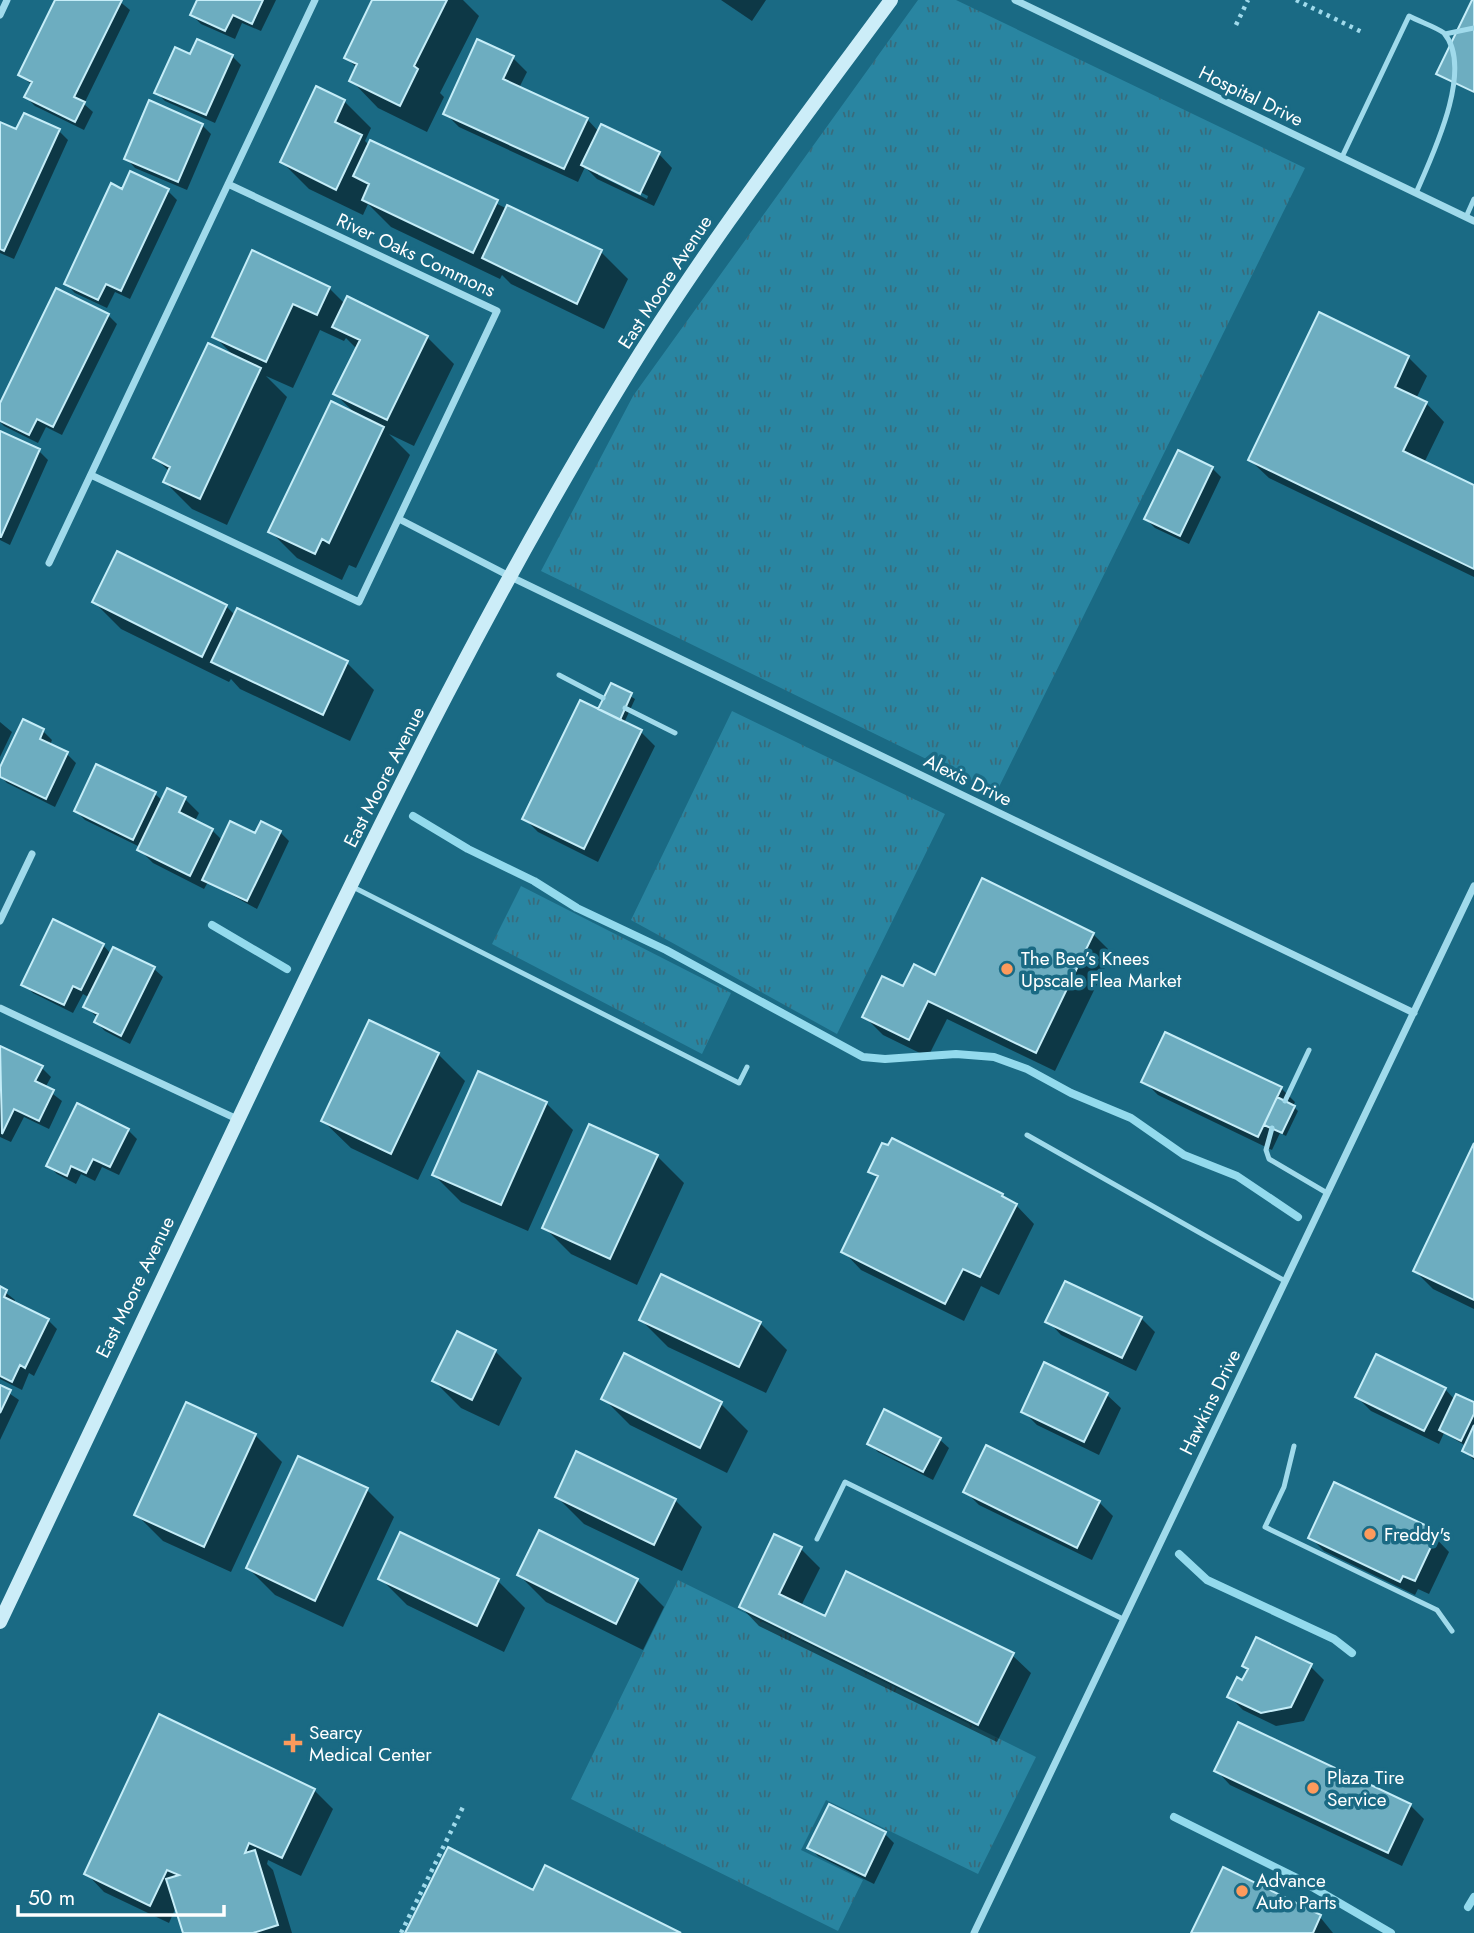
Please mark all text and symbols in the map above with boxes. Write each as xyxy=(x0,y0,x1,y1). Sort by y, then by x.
street label: Hospital Drive xyxy=(1194,59,1308,133)
street label: River Oaks Commons xyxy=(332,206,500,304)
street label: East Moore Avenue xyxy=(612,210,719,354)
street label: East Moore Avenue xyxy=(337,702,431,852)
street label: Alexis Drive xyxy=(919,747,1017,813)
place label: The Bee’s Knees Upscale Flea Market xyxy=(1021,945,1182,994)
marker: The Bee’s Knees Upscale Flea Market xyxy=(999,961,1015,977)
street label: East Moore Avenue xyxy=(89,1211,181,1362)
street label: Hawkins Drive xyxy=(1173,1344,1247,1459)
place label: Freddy's xyxy=(1384,1521,1451,1548)
marker: Freddy's xyxy=(1362,1526,1378,1542)
place label: Searcy Medical Center xyxy=(309,1719,432,1768)
marker: Searcy Medical Center xyxy=(283,1733,303,1753)
place label: Plaza Tire Service xyxy=(1327,1764,1405,1813)
marker: Plaza Tire Service xyxy=(1305,1780,1321,1796)
place label: Advance Auto Parts xyxy=(1256,1867,1337,1916)
scale bar xyxy=(18,1874,224,1918)
text: 50 m xyxy=(28,1883,75,1913)
marker: Advance Auto Parts xyxy=(1234,1883,1250,1899)

